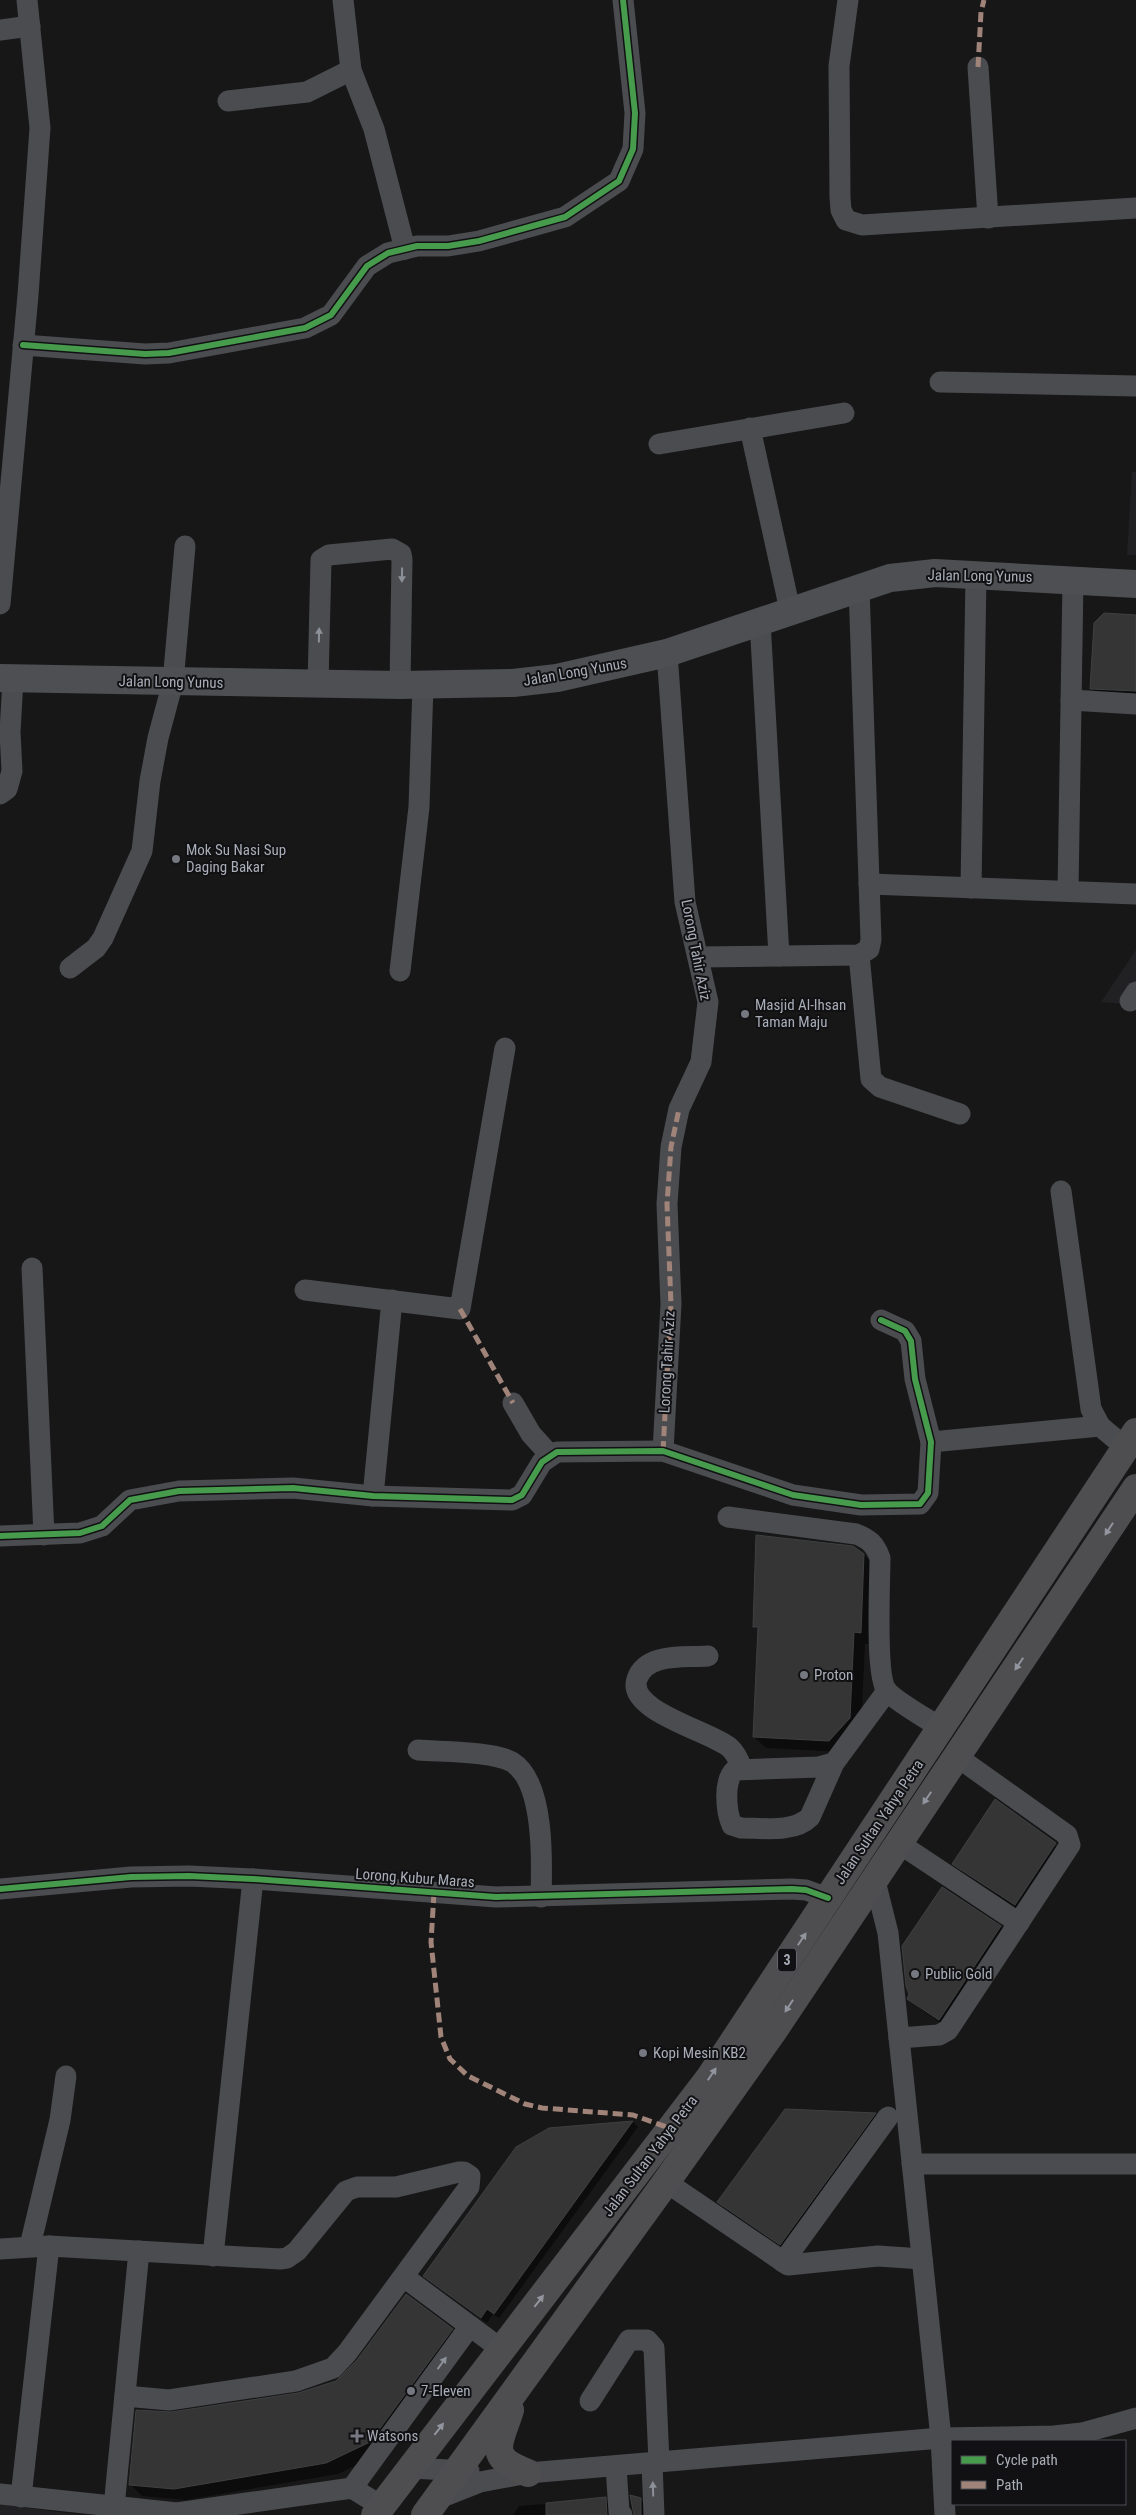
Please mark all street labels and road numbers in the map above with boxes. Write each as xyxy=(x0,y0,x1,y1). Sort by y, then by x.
street label: Jalan Long Yunus xyxy=(927,566,1033,586)
street label: Jalan Long Yunus xyxy=(522,654,628,690)
street label: Jalan Long Yunus xyxy=(118,672,224,692)
street label: Lorong Tahir Aziz xyxy=(677,898,715,1002)
street label: Lorong Tahir Aziz xyxy=(655,1310,679,1414)
street label: Jalan Sultan Yahya Petra xyxy=(831,1756,927,1888)
street label: Lorong Kubur Maras xyxy=(355,1865,475,1891)
road number: 3 xyxy=(778,1948,796,1972)
street label: Jalan Sultan Yahya Petra xyxy=(599,2092,701,2220)

